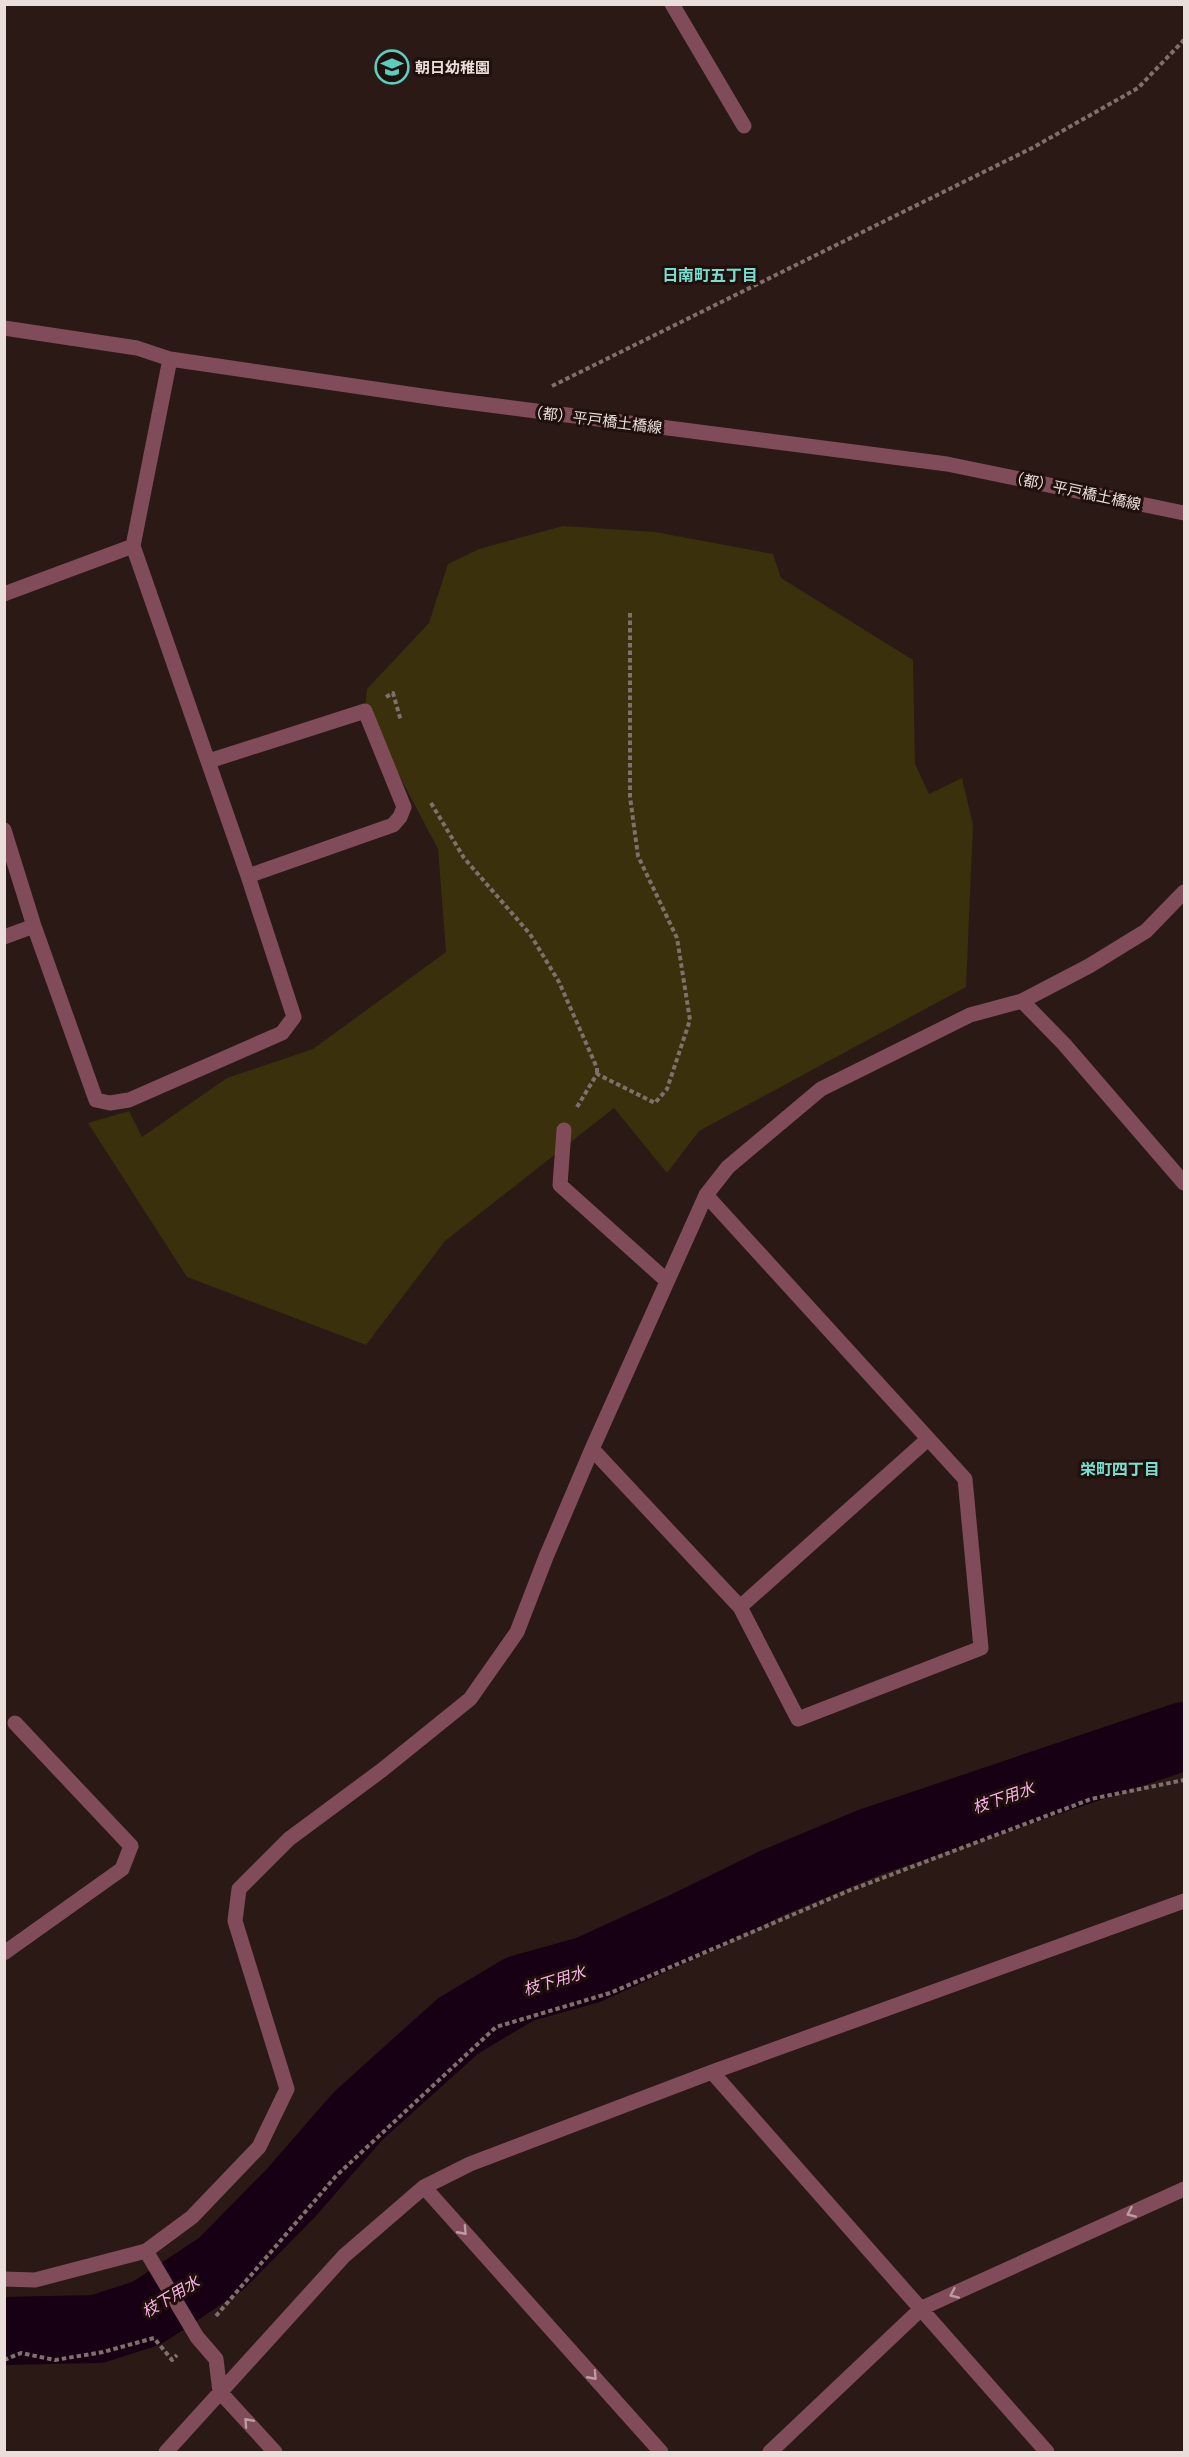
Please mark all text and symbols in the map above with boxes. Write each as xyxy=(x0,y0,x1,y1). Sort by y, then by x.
school or university icon: 朝日幼稚園 xyxy=(374,49,410,85)
place label: 朝日幼稚園 xyxy=(415,58,490,76)
district label: 日南町五丁目 xyxy=(662,265,758,284)
street label: （都）平戸橋土橋線 xyxy=(527,402,663,436)
street label: （都）平戸橋土橋線 xyxy=(1007,467,1143,513)
district label: 栄町四丁目 xyxy=(1080,1459,1160,1478)
water label: 枝下用水 xyxy=(970,1777,1038,1816)
water label: 枝下用水 xyxy=(521,1961,589,1998)
one-way arrow xyxy=(1127,2206,1138,2218)
one-way arrow xyxy=(456,2224,467,2235)
water label: 枝下用水 xyxy=(138,2270,204,2321)
one-way arrow xyxy=(949,2287,960,2299)
one-way arrow xyxy=(586,2369,597,2380)
one-way arrow xyxy=(244,2418,255,2429)

